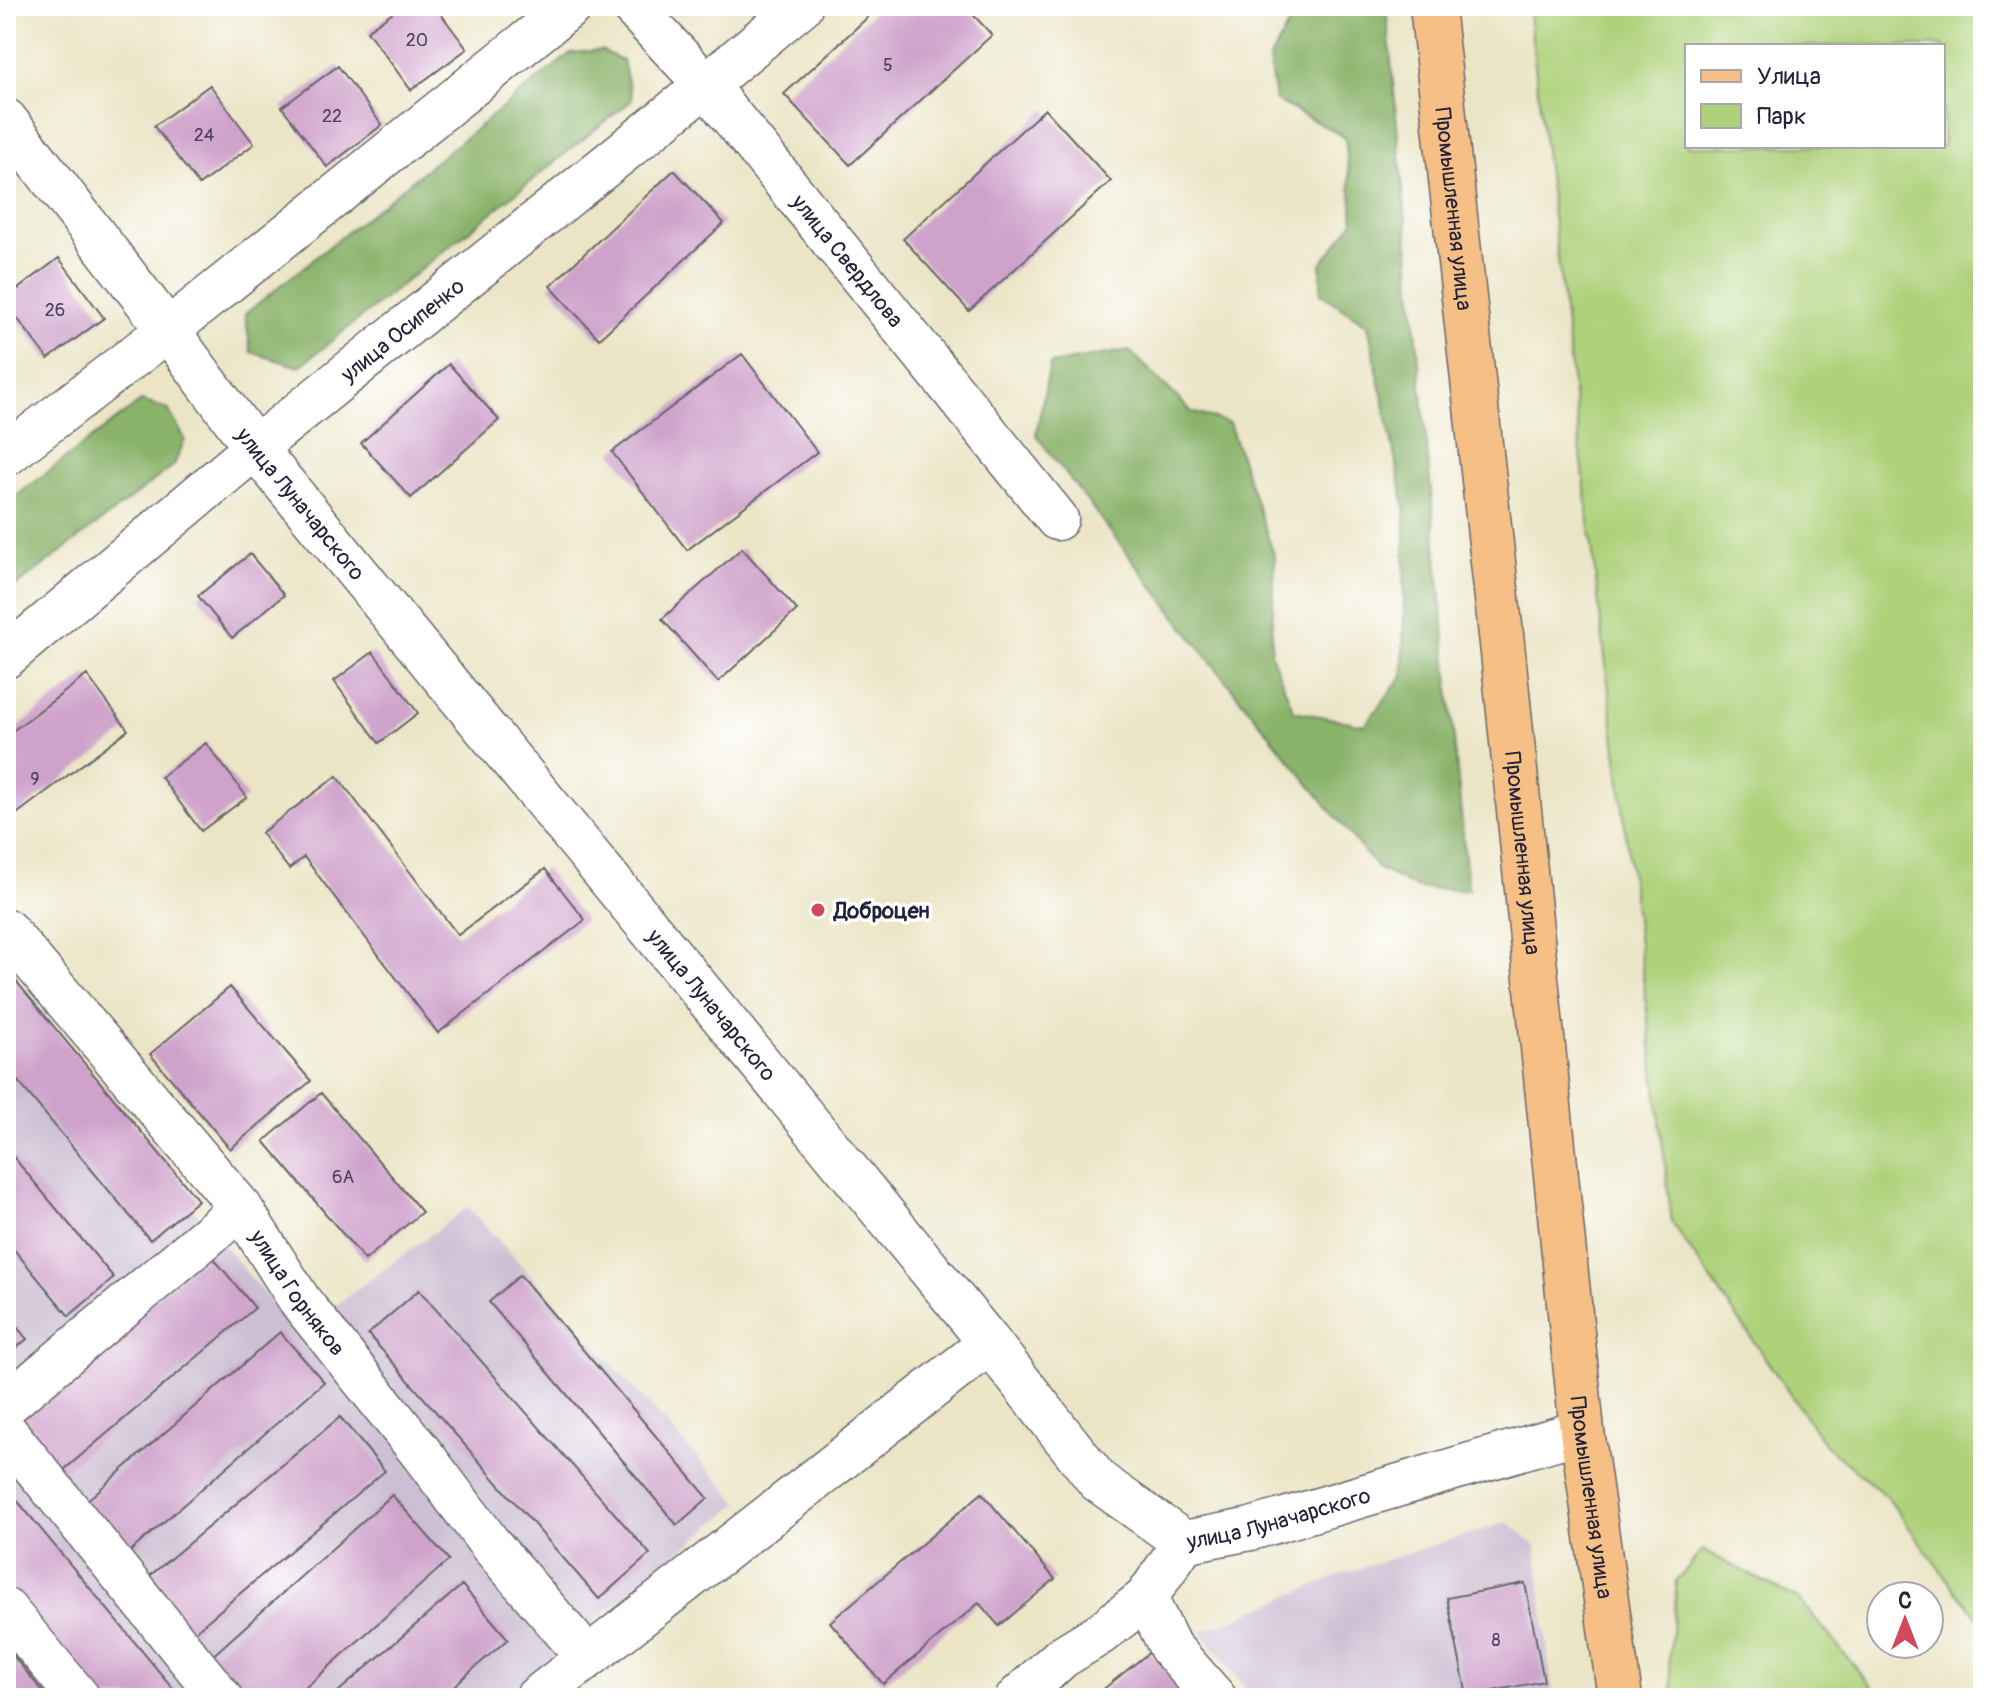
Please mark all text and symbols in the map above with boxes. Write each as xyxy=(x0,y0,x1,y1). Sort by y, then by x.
house number: 20 xyxy=(406,29,428,52)
legend xyxy=(1685,44,1945,148)
house number: 5 xyxy=(883,54,893,77)
text: Улица xyxy=(1757,62,1821,91)
text: Парк xyxy=(1757,102,1806,131)
house number: 22 xyxy=(322,105,342,128)
street label: Промышленная улица xyxy=(1428,106,1478,312)
house number: 24 xyxy=(194,124,215,147)
street label: улица Свердлова xyxy=(784,188,909,333)
street label: улица Осипенко xyxy=(334,272,470,389)
house number: 26 xyxy=(45,299,65,322)
street label: улица Луначарского xyxy=(229,422,371,586)
street label: Промышленная улица xyxy=(1498,750,1547,956)
house number: 9 xyxy=(30,768,40,791)
place label: Доброцен xyxy=(832,897,929,925)
marker: Доброцен xyxy=(809,901,827,919)
street label: улица Луначарского xyxy=(640,923,782,1087)
house number: 6А xyxy=(332,1166,354,1189)
street label: улица Горняков xyxy=(243,1224,351,1362)
street label: Промышленная улица xyxy=(1564,1395,1619,1601)
street label: улица Луначарского xyxy=(1183,1481,1374,1556)
north arrow xyxy=(1865,1580,1945,1660)
text: С xyxy=(1898,1587,1912,1615)
house number: 8 xyxy=(1491,1629,1501,1652)

